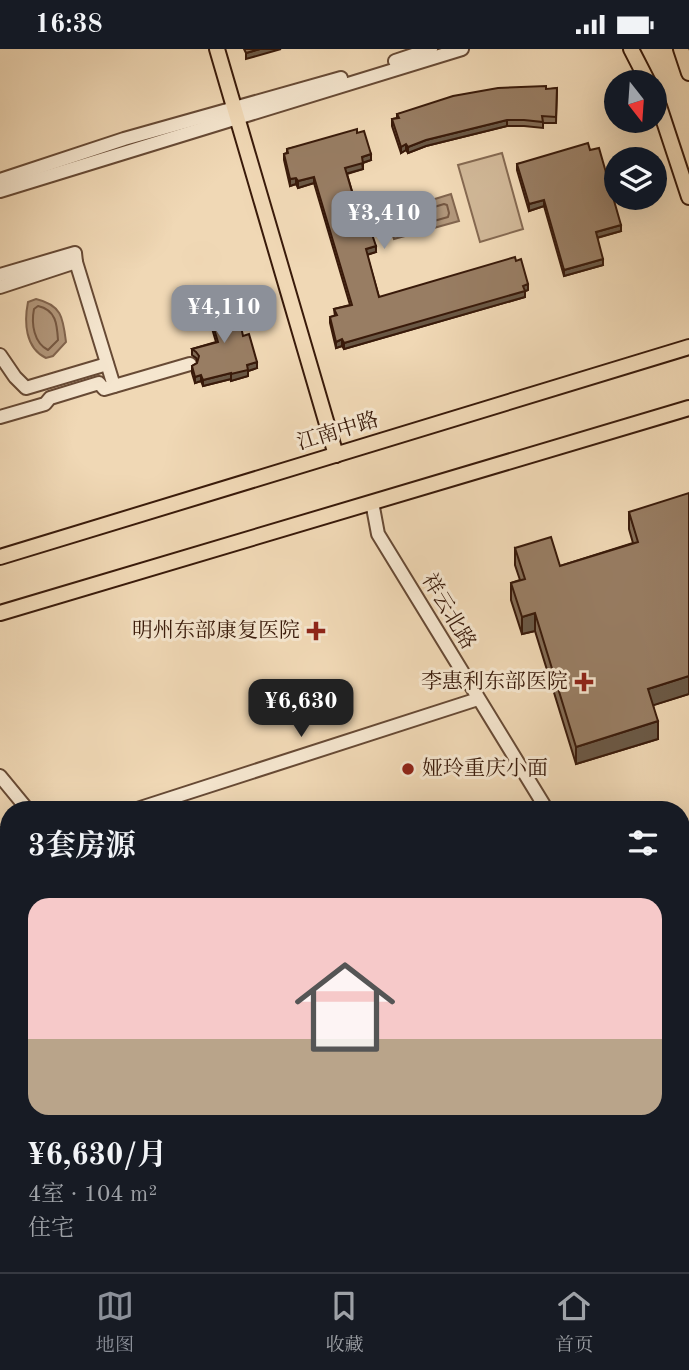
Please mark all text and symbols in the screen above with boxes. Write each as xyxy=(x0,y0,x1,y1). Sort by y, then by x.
text: 16:38 xyxy=(35,12,103,38)
north arrow xyxy=(604,70,667,133)
map controls xyxy=(604,70,667,210)
button: layers xyxy=(604,147,667,210)
pin: ¥3,410 xyxy=(327,191,441,251)
text: ¥3,410 xyxy=(347,202,421,225)
pin: ¥4,110 xyxy=(167,285,281,345)
text: ¥4,110 xyxy=(187,296,261,319)
street label: 江南中路 xyxy=(294,408,381,454)
street label: 祥云北路 xyxy=(417,570,480,653)
place label: 明州东部康复医院 xyxy=(132,619,300,642)
marker: 明州东部康复医院 xyxy=(306,621,326,641)
place label: 李惠利东部医院 xyxy=(421,670,568,693)
marker: 李惠利东部医院 xyxy=(574,672,594,692)
pin: ¥6,630 xyxy=(244,679,358,739)
text: ¥6,630 xyxy=(264,690,338,713)
place label: 娅玲重庆小面 xyxy=(422,757,548,780)
marker: 娅玲重庆小面 xyxy=(400,761,416,777)
icon: filters xyxy=(624,824,662,862)
text: 3套房源 xyxy=(28,832,135,862)
icon: home xyxy=(282,944,408,1070)
text: ¥6,630/月 xyxy=(28,1141,167,1171)
text: 4室 · 104 m² xyxy=(28,1183,157,1206)
text: 住宅 xyxy=(28,1217,74,1240)
tab: 地图 xyxy=(96,1287,134,1358)
tab: 收藏 xyxy=(325,1287,363,1358)
tab: 首页 xyxy=(555,1287,593,1358)

